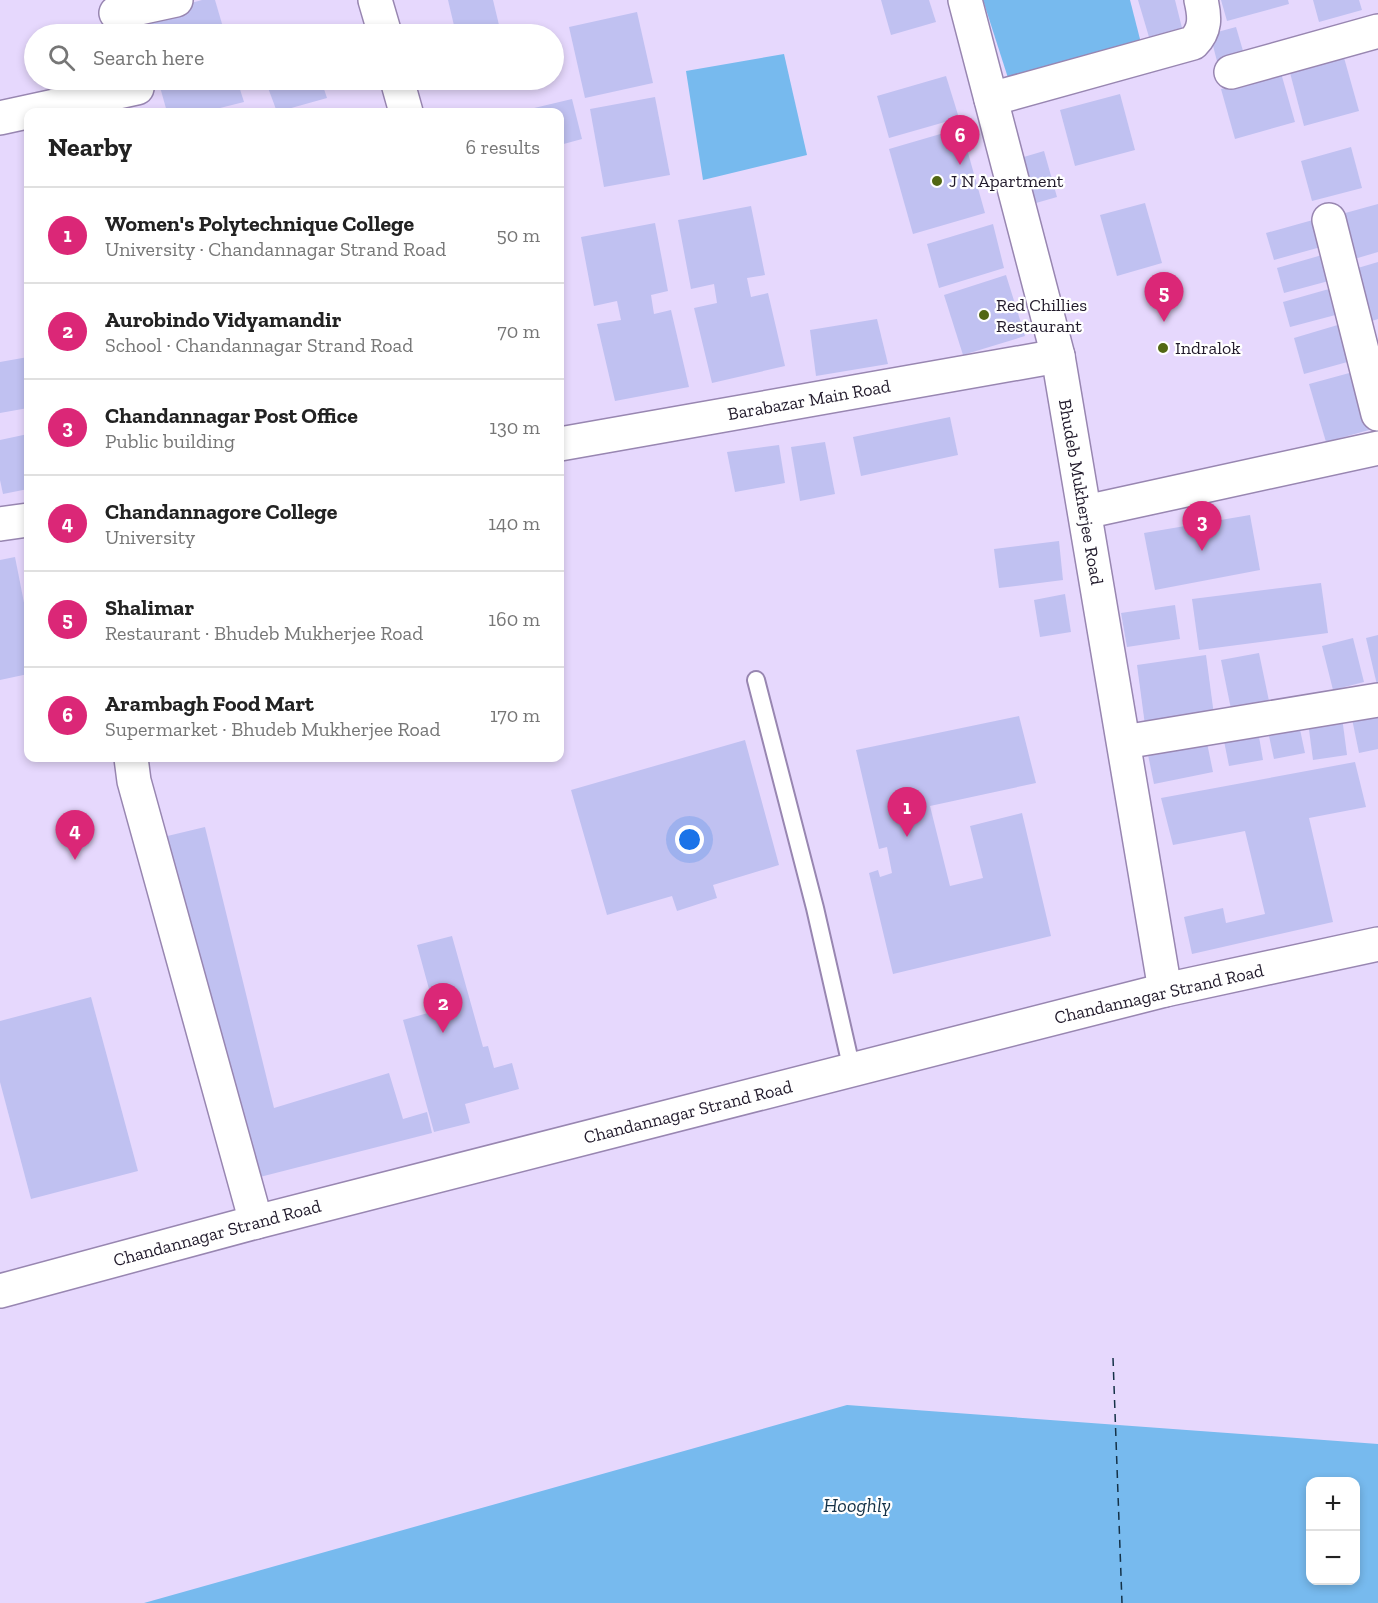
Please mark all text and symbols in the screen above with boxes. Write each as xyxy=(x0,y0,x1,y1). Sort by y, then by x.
search box xyxy=(24,24,564,90)
icon: search xyxy=(45,41,78,74)
text: Search here xyxy=(93,44,204,71)
pin: 6 xyxy=(940,116,980,165)
text: Nearby xyxy=(48,131,132,163)
text: 6 results xyxy=(466,135,540,159)
place label: J N Apartment xyxy=(949,170,1064,192)
marker: J N Apartment xyxy=(930,174,944,188)
text: Women's Polytechnique College xyxy=(105,210,414,237)
text: 1 xyxy=(63,223,72,247)
text: 50 m xyxy=(496,223,540,247)
text: University · Chandannagar Strand Road xyxy=(105,237,446,261)
pin: 5 xyxy=(1144,272,1184,322)
place label: Red Chillies Restaurant xyxy=(996,294,1087,337)
text: Aurobindo Vidyamandir xyxy=(105,306,341,333)
marker: Red Chillies Restaurant xyxy=(977,308,991,322)
text: 2 xyxy=(62,319,73,343)
text: 70 m xyxy=(497,319,540,343)
text: School · Chandannagar Strand Road xyxy=(105,333,413,357)
place label: Indralok xyxy=(1175,337,1241,359)
marker: Indralok xyxy=(1156,341,1170,355)
street label: Barabazar Main Road xyxy=(726,375,892,425)
street label: Bhudeb Mukherjee Road xyxy=(1054,397,1108,587)
text: Chandannagar Post Office xyxy=(105,402,358,429)
text: 3 xyxy=(62,415,73,439)
text: 130 m xyxy=(489,415,540,439)
text: Public building xyxy=(105,429,235,453)
text: Chandannagore College xyxy=(105,498,337,525)
pin: 3 xyxy=(1182,502,1222,551)
text: 4 xyxy=(62,511,73,535)
text: 140 m xyxy=(488,511,540,535)
text: University xyxy=(105,525,195,549)
text: Shalimar xyxy=(105,594,194,621)
text: 5 xyxy=(62,607,73,631)
text: 160 m xyxy=(488,607,540,631)
text: Restaurant · Bhudeb Mukherjee Road xyxy=(105,621,423,645)
text: Arambagh Food Mart xyxy=(105,690,314,717)
text: 6 xyxy=(62,703,73,727)
text: 170 m xyxy=(490,703,540,727)
text: Supermarket · Bhudeb Mukherjee Road xyxy=(105,717,440,741)
pin: 1 xyxy=(888,788,926,837)
pin: 4 xyxy=(56,810,94,860)
your location xyxy=(675,825,704,854)
street label: Chandannagar Strand Road xyxy=(1052,959,1266,1029)
pin: 2 xyxy=(424,984,462,1033)
street label: Chandannagar Strand Road xyxy=(581,1075,795,1149)
street label: Chandannagar Strand Road xyxy=(111,1195,323,1271)
map controls xyxy=(1306,1477,1360,1585)
button: + xyxy=(1306,1477,1360,1531)
water label: Hooghly xyxy=(823,1493,891,1517)
button: − xyxy=(1306,1531,1360,1585)

